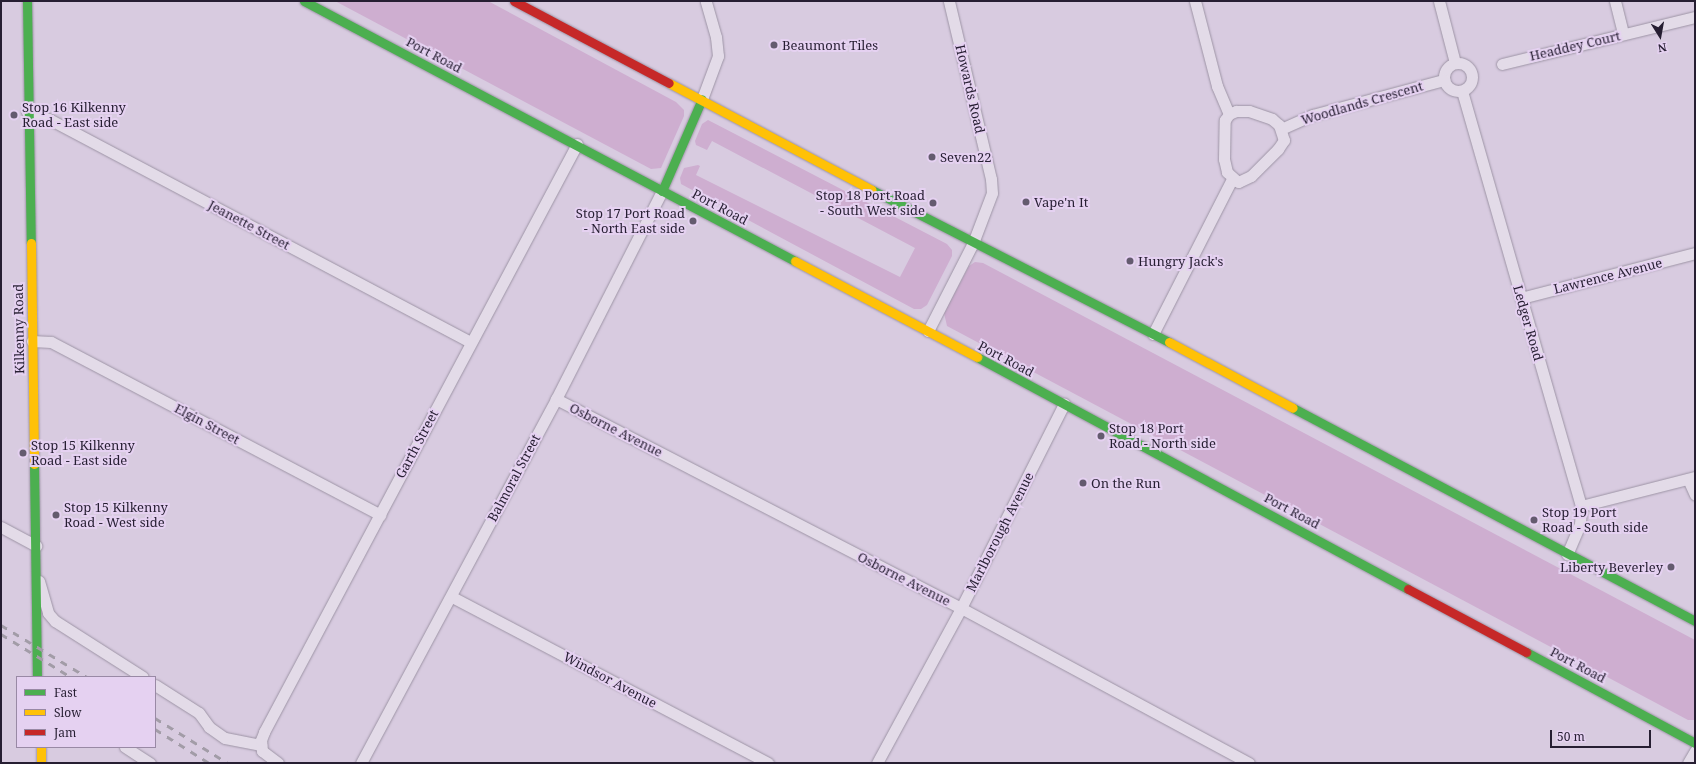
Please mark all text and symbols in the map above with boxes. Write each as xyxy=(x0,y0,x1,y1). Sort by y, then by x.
north arrow xyxy=(1640,16,1680,56)
street label: Headdey Court xyxy=(1528,28,1622,64)
street label: Port Road xyxy=(404,34,464,76)
place label: Beaumont Tiles xyxy=(782,37,878,53)
marker: Beaumont Tiles xyxy=(769,40,779,50)
text: N xyxy=(1657,40,1668,56)
street label: Howards Road xyxy=(952,43,988,135)
street label: Woodlands Crescent xyxy=(1299,78,1425,128)
place label: Stop 16 Kilkenny Road - East side xyxy=(22,100,126,131)
marker: Stop 16 Kilkenny Road - East side xyxy=(9,110,19,120)
place label: Seven22 xyxy=(940,149,991,165)
marker: Seven22 xyxy=(927,152,937,162)
street label: Port Road xyxy=(690,186,750,228)
place label: Stop 18 Port Road - South West side xyxy=(816,188,925,219)
place label: Vape'n It xyxy=(1034,194,1088,210)
street label: Jeanette Street xyxy=(206,197,292,253)
marker: Vape'n It xyxy=(1021,197,1031,207)
marker: Stop 18 Port Road - South West side xyxy=(928,198,938,208)
place label: Stop 17 Port Road - North East side xyxy=(576,206,685,237)
marker: Stop 17 Port Road - North East side xyxy=(688,216,698,226)
place label: Hungry Jack's xyxy=(1138,253,1223,269)
street label: Lawrence Avenue xyxy=(1552,255,1664,297)
marker: Hungry Jack's xyxy=(1125,256,1135,266)
street label: Ledger Road xyxy=(1510,283,1546,363)
street label: Kilkenny Road xyxy=(10,284,28,374)
street label: Port Road xyxy=(976,338,1036,380)
street label: Elgin Street xyxy=(172,400,242,448)
street label: Osborne Avenue xyxy=(567,400,665,460)
street label: Garth Street xyxy=(392,407,442,481)
place label: Stop 18 Port Road - North side xyxy=(1109,421,1216,452)
marker: Stop 18 Port Road - North side xyxy=(1096,431,1106,441)
street label: Balmoral Street xyxy=(484,432,544,524)
place label: Stop 15 Kilkenny Road - East side xyxy=(31,438,135,469)
marker: Stop 15 Kilkenny Road - East side xyxy=(18,448,28,458)
street label: Marlborough Avenue xyxy=(963,470,1037,594)
place label: On the Run xyxy=(1091,475,1161,491)
marker: On the Run xyxy=(1078,478,1088,488)
street label: Port Road xyxy=(1262,490,1322,532)
place label: Stop 15 Kilkenny Road - West side xyxy=(64,500,168,531)
place label: Stop 19 Port Road - South side xyxy=(1542,505,1648,536)
marker: Stop 15 Kilkenny Road - West side xyxy=(51,510,61,520)
marker: Stop 19 Port Road - South side xyxy=(1529,515,1539,525)
street label: Osborne Avenue xyxy=(855,549,953,609)
place label: Liberty Beverley xyxy=(1560,559,1663,575)
marker: Liberty Beverley xyxy=(1666,562,1676,572)
street label: Port Road xyxy=(1548,644,1608,686)
street label: Windsor Avenue xyxy=(561,649,659,711)
legend xyxy=(16,676,156,748)
text: Fast xyxy=(54,684,77,701)
text: Slow xyxy=(54,704,82,721)
scale bar xyxy=(1552,722,1653,748)
text: Jam xyxy=(54,724,76,741)
text: 50 m xyxy=(1557,728,1585,745)

